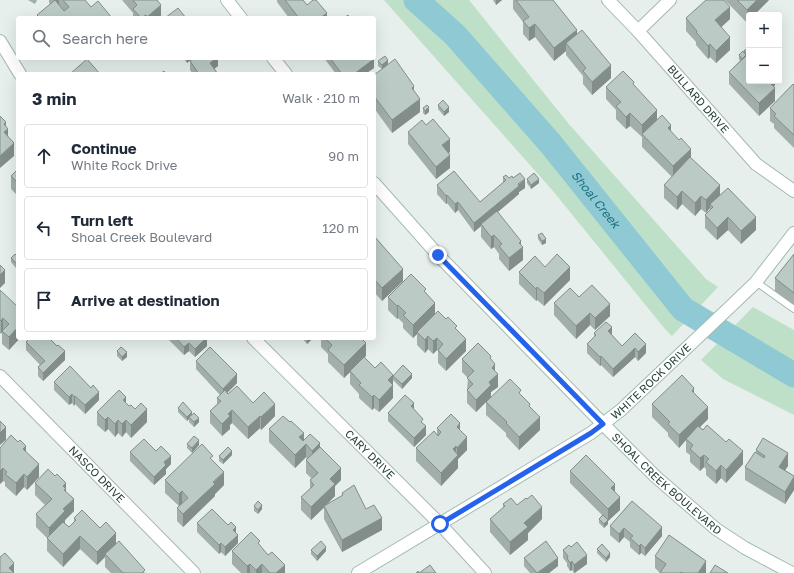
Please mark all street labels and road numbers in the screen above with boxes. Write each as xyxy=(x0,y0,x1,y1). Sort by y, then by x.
street label: BULLARD DRIVE xyxy=(665,62,732,135)
street label: WHITE ROCK DRIVE xyxy=(608,340,694,422)
street label: CARY DRIVE xyxy=(343,427,398,481)
street label: SHOAL CREEK BOULEVARD xyxy=(610,430,724,537)
street label: NASCO DRIVE xyxy=(67,443,128,505)

